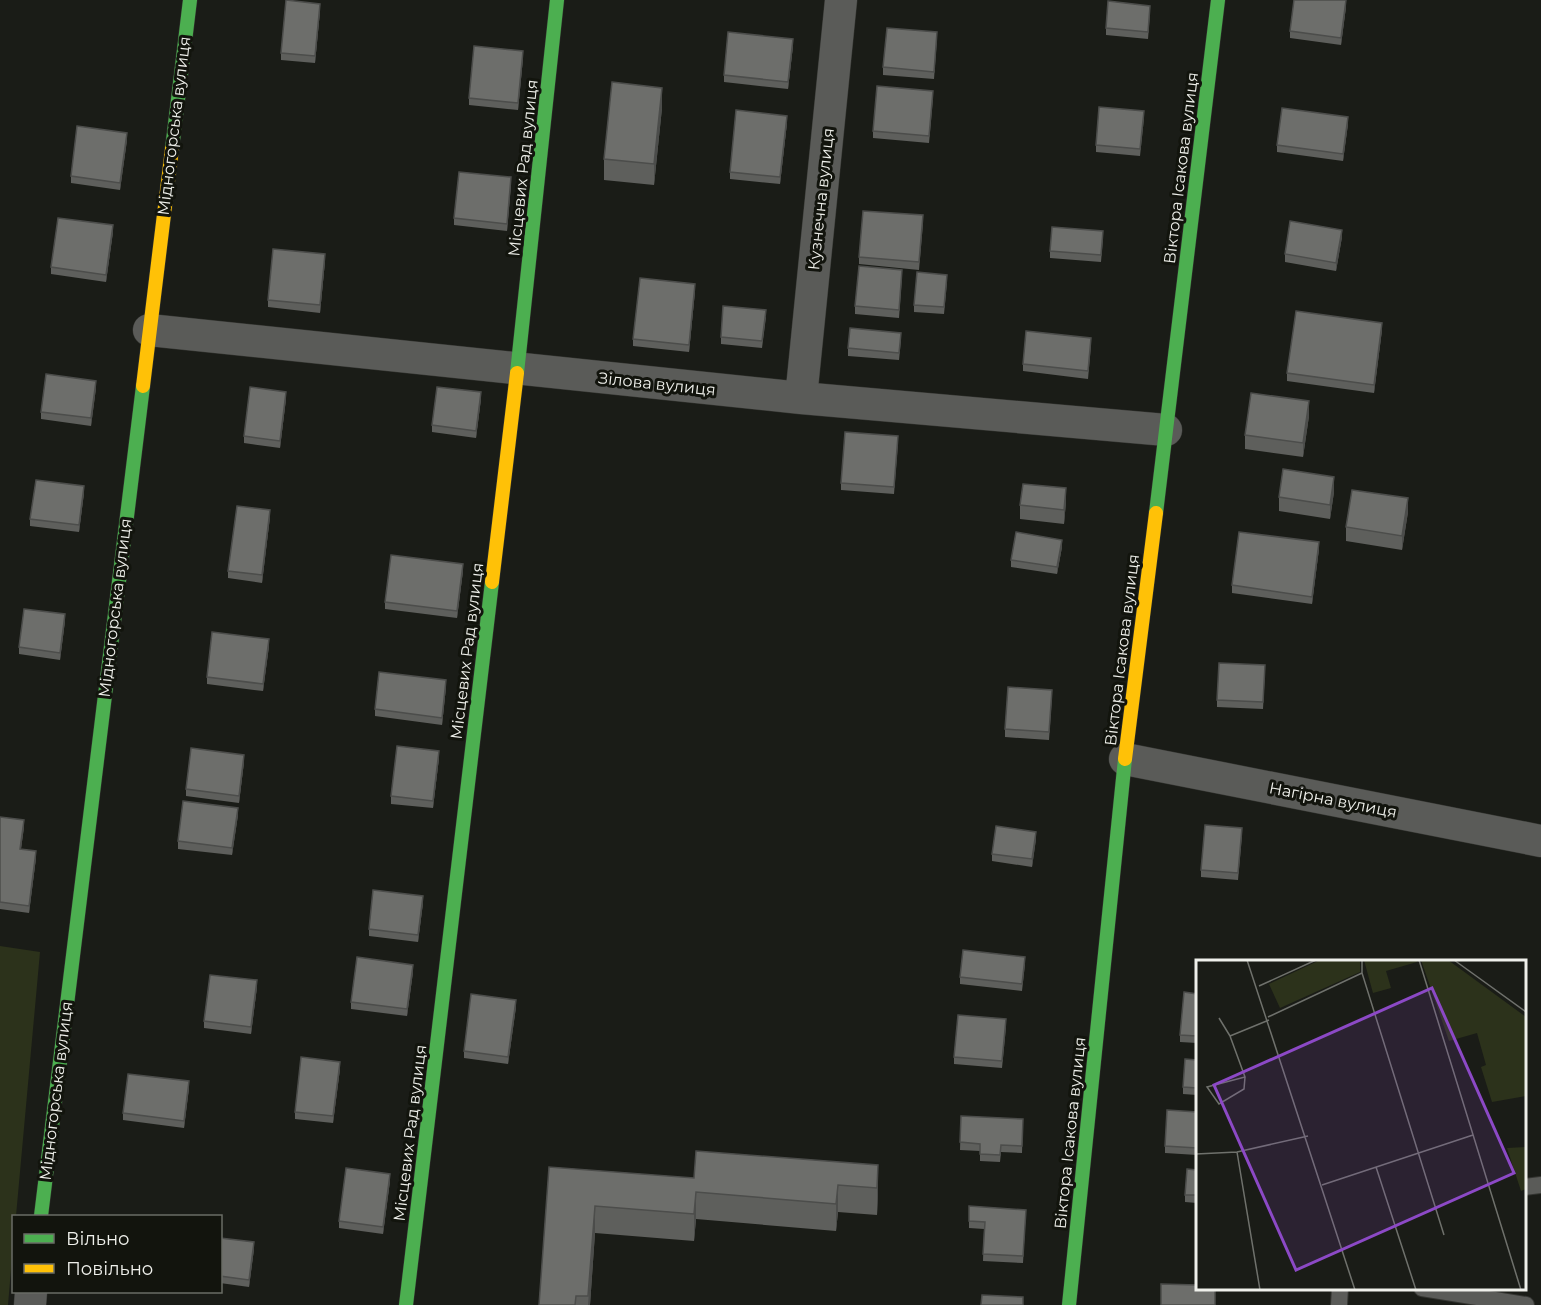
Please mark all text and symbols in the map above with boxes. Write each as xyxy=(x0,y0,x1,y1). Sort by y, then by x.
street label: Мідногорська вулиця xyxy=(154,35,194,217)
street label: Віктора Ісакова вулиця xyxy=(1160,71,1202,265)
street label: Місцевих Рад вулиця xyxy=(504,78,542,258)
street label: Кузнечна вулиця xyxy=(804,127,838,271)
street label: Зілова вулиця xyxy=(597,368,717,400)
street label: Мідногорська вулиця xyxy=(95,517,135,699)
street label: Віктора Ісакова вулиця xyxy=(1101,553,1143,747)
street label: Місцевих Рад вулиця xyxy=(447,561,487,741)
street label: Нагірна вулиця xyxy=(1267,778,1399,822)
inset map xyxy=(1196,960,1526,1290)
street label: Мідногорська вулиця xyxy=(36,1000,76,1182)
street label: Віктора Ісакова вулиця xyxy=(1050,1036,1090,1230)
street label: Місцевих Рад вулиця xyxy=(390,1043,430,1223)
legend xyxy=(12,1215,222,1293)
text: Вільно xyxy=(66,1228,130,1250)
text: Повільно xyxy=(66,1258,153,1280)

